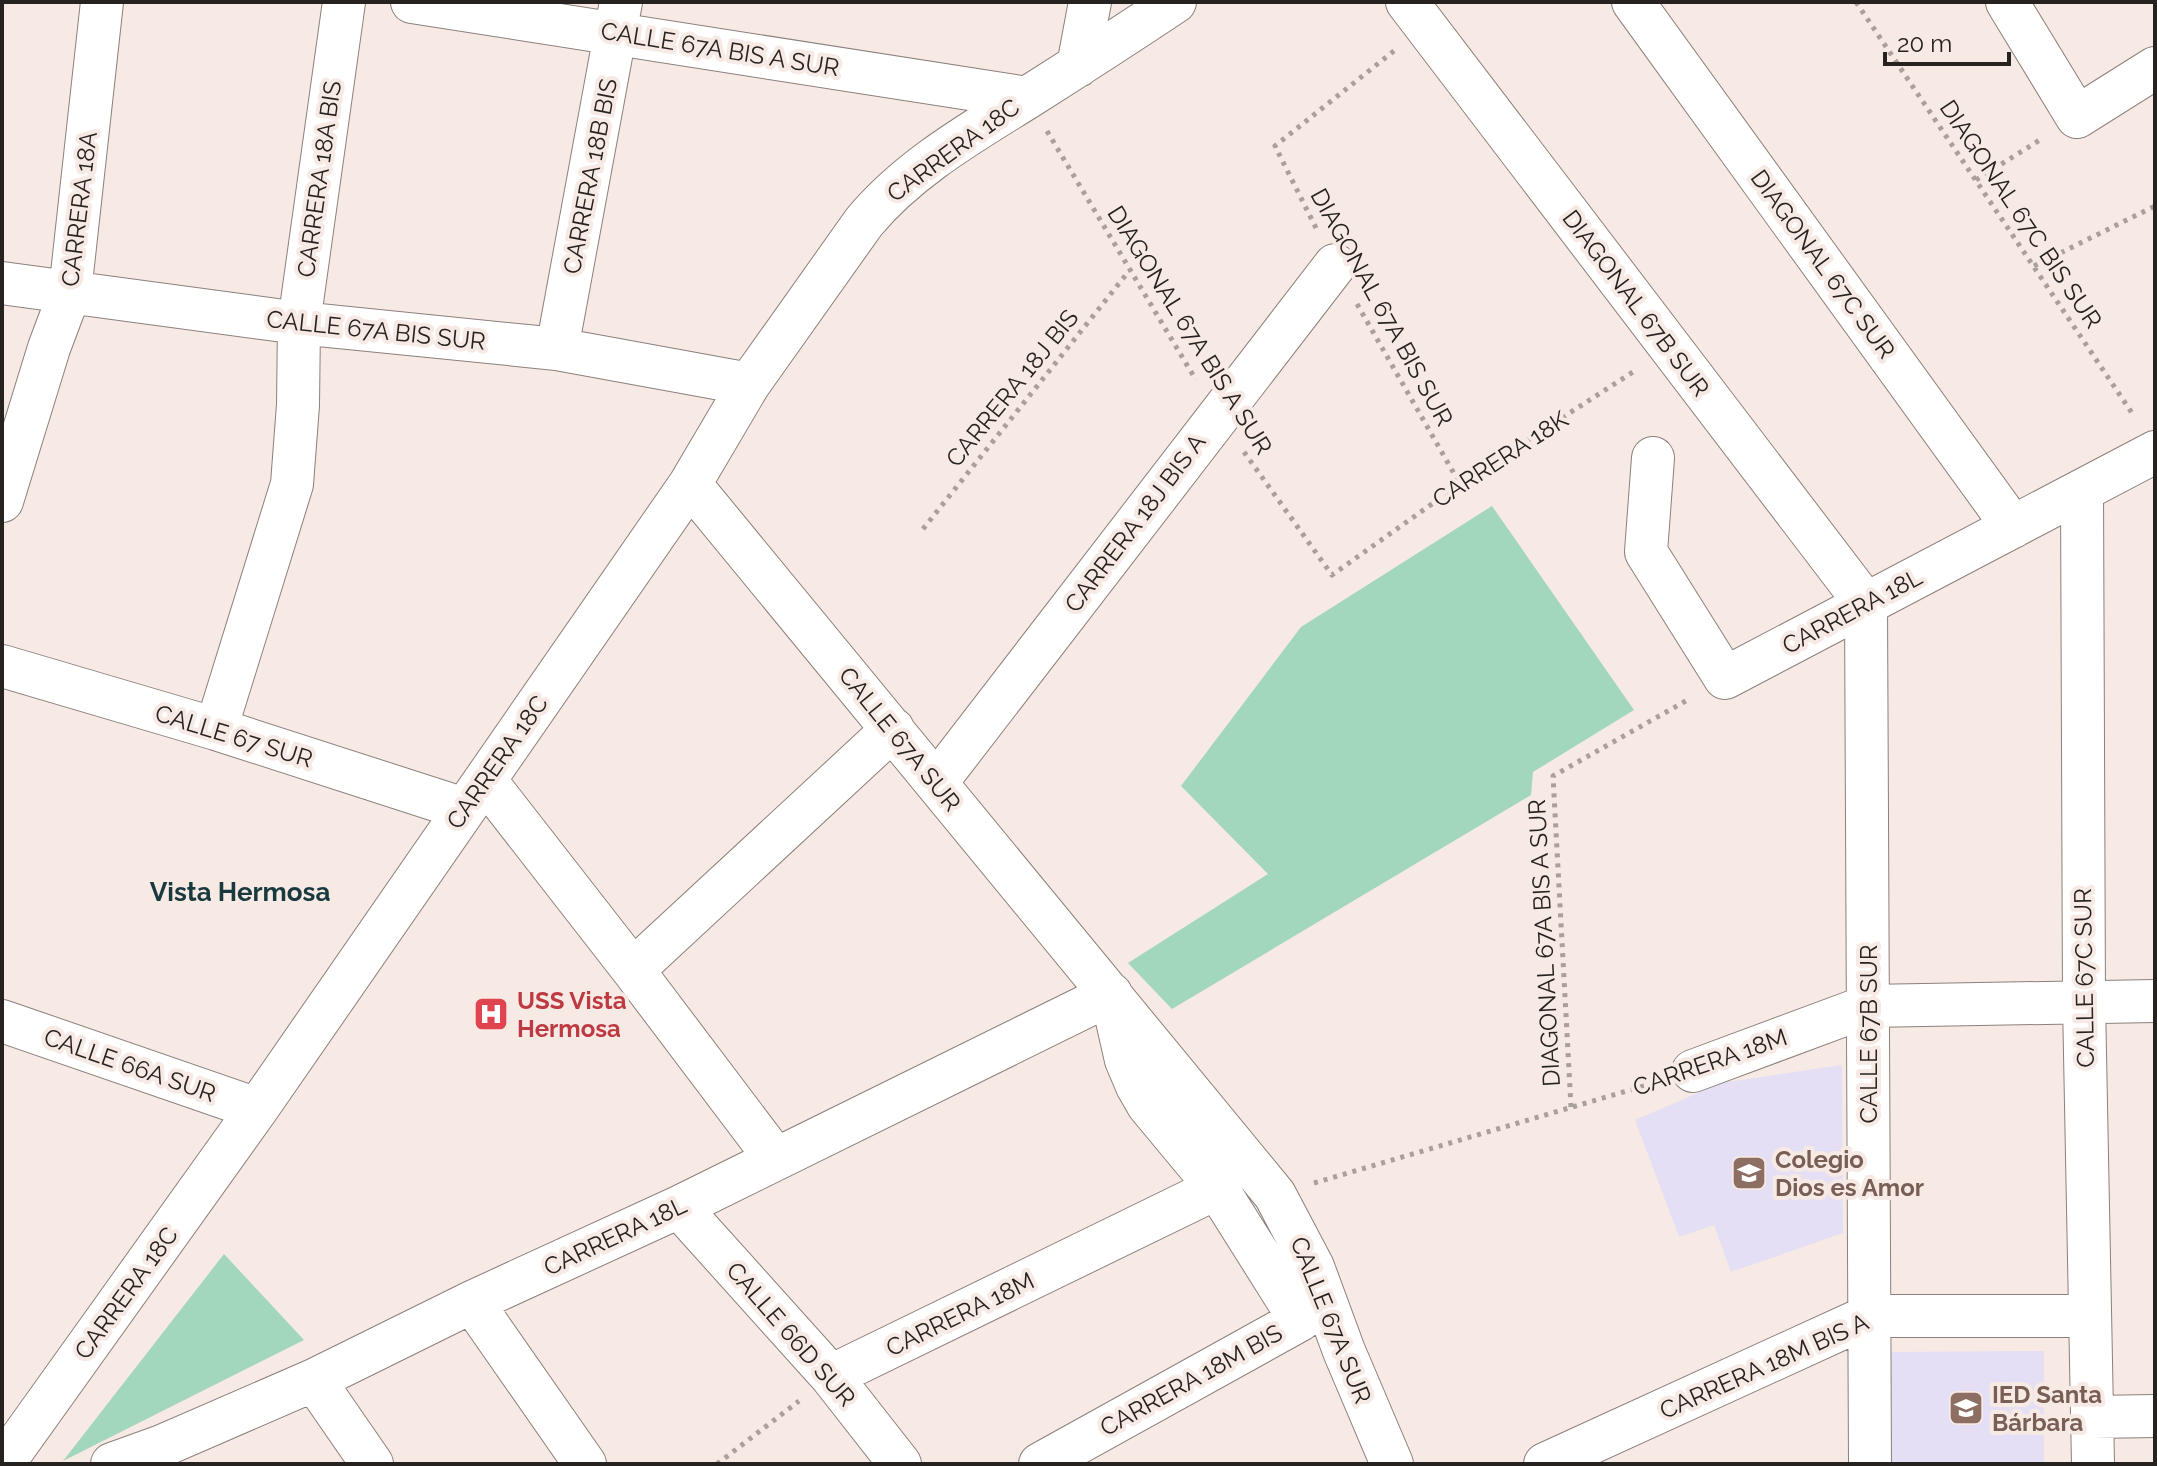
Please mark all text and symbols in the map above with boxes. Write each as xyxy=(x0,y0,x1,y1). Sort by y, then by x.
street label: CALLE 67A BIS A SUR xyxy=(599,16,841,82)
scale bar xyxy=(1885,16,2009,66)
text: 20 m xyxy=(1897,29,1952,58)
street label: CARRERA 18B BIS xyxy=(557,76,623,276)
street label: CARRERA 18A BIS xyxy=(291,79,347,279)
street label: CARRERA 18C xyxy=(881,92,1025,208)
street label: DIAGONAL 67C BIS SUR xyxy=(1934,94,2108,334)
street label: CARRERA 18A xyxy=(55,130,103,288)
street label: DIAGONAL 67C SUR xyxy=(1745,164,1901,364)
street label: DIAGONAL 67A BIS SUR xyxy=(1305,183,1459,431)
street label: DIAGONAL 67A BIS A SUR xyxy=(1101,200,1279,460)
street label: DIAGONAL 67B SUR xyxy=(1556,204,1716,402)
street label: CARRERA 18J BIS xyxy=(940,303,1084,473)
street label: CALLE 67A BIS SUR xyxy=(265,304,487,356)
street label: CARRERA 18K xyxy=(1427,404,1574,514)
street label: CARRERA 18J BIS A xyxy=(1058,428,1212,618)
street label: CARRERA 18L xyxy=(1777,562,1927,660)
street label: CALLE 67A SUR xyxy=(833,661,967,817)
street label: CARRERA 18C xyxy=(440,690,554,834)
street label: CALLE 67 SUR xyxy=(152,698,316,774)
street label: DIAGONAL 67A BIS A SUR xyxy=(1522,799,1566,1087)
district label: Vista Hermosa xyxy=(150,877,330,907)
street label: CALLE 67C SUR xyxy=(2068,888,2100,1068)
street label: CALLE 67B SUR xyxy=(1854,945,1883,1123)
place label: USS Vista Hermosa xyxy=(517,986,627,1043)
hospital icon: USS Vista Hermosa xyxy=(472,995,510,1033)
street label: CALLE 66A SUR xyxy=(40,1022,220,1108)
street label: CARRERA 18M xyxy=(1629,1022,1791,1102)
place label: Colegio Dios es Amor xyxy=(1775,1145,1924,1202)
school or university icon: Colegio Dios es Amor xyxy=(1730,1154,1768,1192)
street label: CARRERA 18L xyxy=(539,1190,691,1282)
street label: CARRERA 18C xyxy=(68,1221,184,1365)
street label: CALLE 67A SUR xyxy=(1284,1232,1378,1408)
street label: CALLE 66D SUR xyxy=(720,1256,862,1412)
street label: CARRERA 18M xyxy=(881,1266,1039,1362)
street label: CARRERA 18M BIS A xyxy=(1655,1307,1873,1425)
street label: CARRERA 18M BIS xyxy=(1095,1318,1287,1442)
place label: IED Santa Bárbara xyxy=(1992,1380,2102,1437)
school or university icon: IED Santa Bárbara xyxy=(1947,1389,1985,1427)

